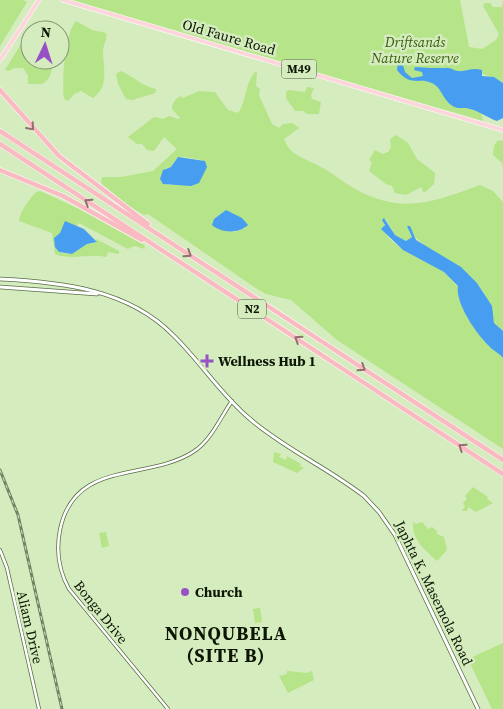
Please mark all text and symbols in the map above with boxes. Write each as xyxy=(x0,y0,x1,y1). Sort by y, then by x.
street label: Old Faure Road xyxy=(180,14,278,60)
north arrow xyxy=(20,20,70,70)
text: N xyxy=(40,22,52,42)
park label: Driftsands Nature Reserve xyxy=(370,32,459,68)
road number: M49 xyxy=(282,60,316,78)
one-way arrow xyxy=(26,122,35,131)
one-way arrow xyxy=(85,199,94,208)
one-way arrow xyxy=(183,248,192,257)
road number: N2 xyxy=(238,300,266,318)
one-way arrow xyxy=(294,335,303,345)
place label: Wellness Hub 1 xyxy=(218,351,316,371)
marker: Wellness Hub 1 xyxy=(200,354,214,368)
one-way arrow xyxy=(357,362,366,371)
one-way arrow xyxy=(459,444,468,453)
street label: Japhta K. Masemola Road xyxy=(390,516,478,669)
street label: Bonga Drive xyxy=(69,576,133,648)
place label: Church xyxy=(195,582,243,602)
marker: Church xyxy=(179,586,191,598)
street label: Aliam Drive xyxy=(12,589,48,665)
district label: NONQUBELA (SITE B) xyxy=(165,620,287,668)

